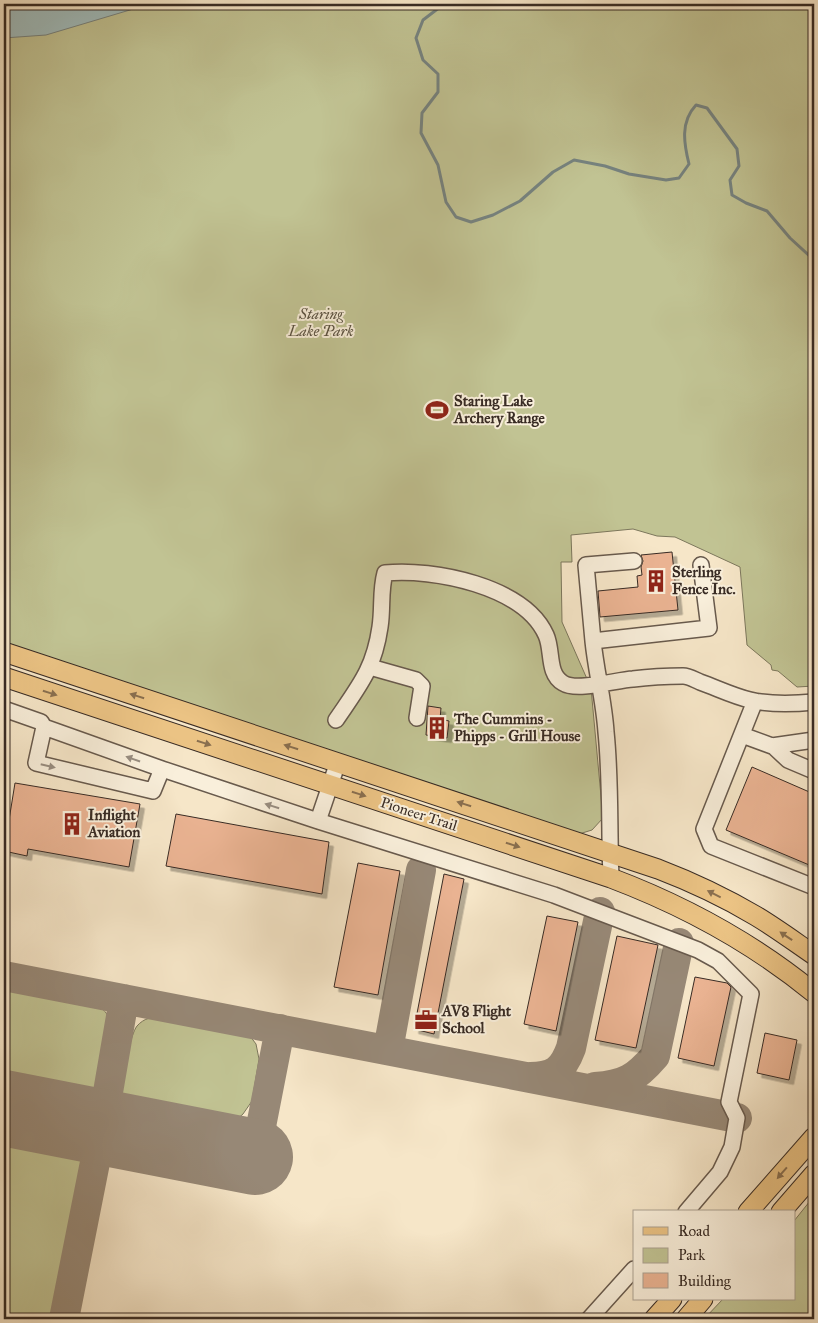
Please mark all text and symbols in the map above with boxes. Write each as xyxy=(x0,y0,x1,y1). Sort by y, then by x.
park label: Staring Lake Park xyxy=(288,305,354,340)
place label: Staring Lake Archery Range xyxy=(453,392,545,428)
sports icon: Staring Lake Archery Range xyxy=(424,397,450,423)
place label: Sterling Fence Inc. xyxy=(672,563,736,598)
building icon: Sterling Fence Inc. xyxy=(643,568,669,594)
one-way arrow xyxy=(43,689,58,697)
one-way arrow xyxy=(129,692,144,700)
place label: The Cummins - Phipps - Grill House xyxy=(453,710,581,746)
building icon: The Cummins - Phipps - Grill House xyxy=(424,715,450,741)
one-way arrow xyxy=(197,740,212,748)
one-way arrow xyxy=(284,743,299,750)
one-way arrow xyxy=(125,754,140,762)
one-way arrow xyxy=(40,762,55,770)
one-way arrow xyxy=(352,790,367,798)
street label: Pioneer Trail xyxy=(378,793,461,835)
one-way arrow xyxy=(456,800,471,808)
one-way arrow xyxy=(264,801,279,809)
place label: Inflight Aviation xyxy=(87,806,141,841)
building icon: Inflight Aviation xyxy=(59,811,85,837)
one-way arrow xyxy=(506,842,521,850)
one-way arrow xyxy=(707,890,722,898)
one-way arrow xyxy=(779,931,792,941)
place label: AV8 Flight School xyxy=(441,1002,512,1037)
office icon: AV8 Flight School xyxy=(413,1007,439,1033)
one-way arrow xyxy=(776,1167,788,1179)
legend xyxy=(633,1210,796,1300)
text: Road xyxy=(678,1222,710,1240)
text: Park xyxy=(678,1246,705,1264)
text: Building xyxy=(678,1272,732,1290)

